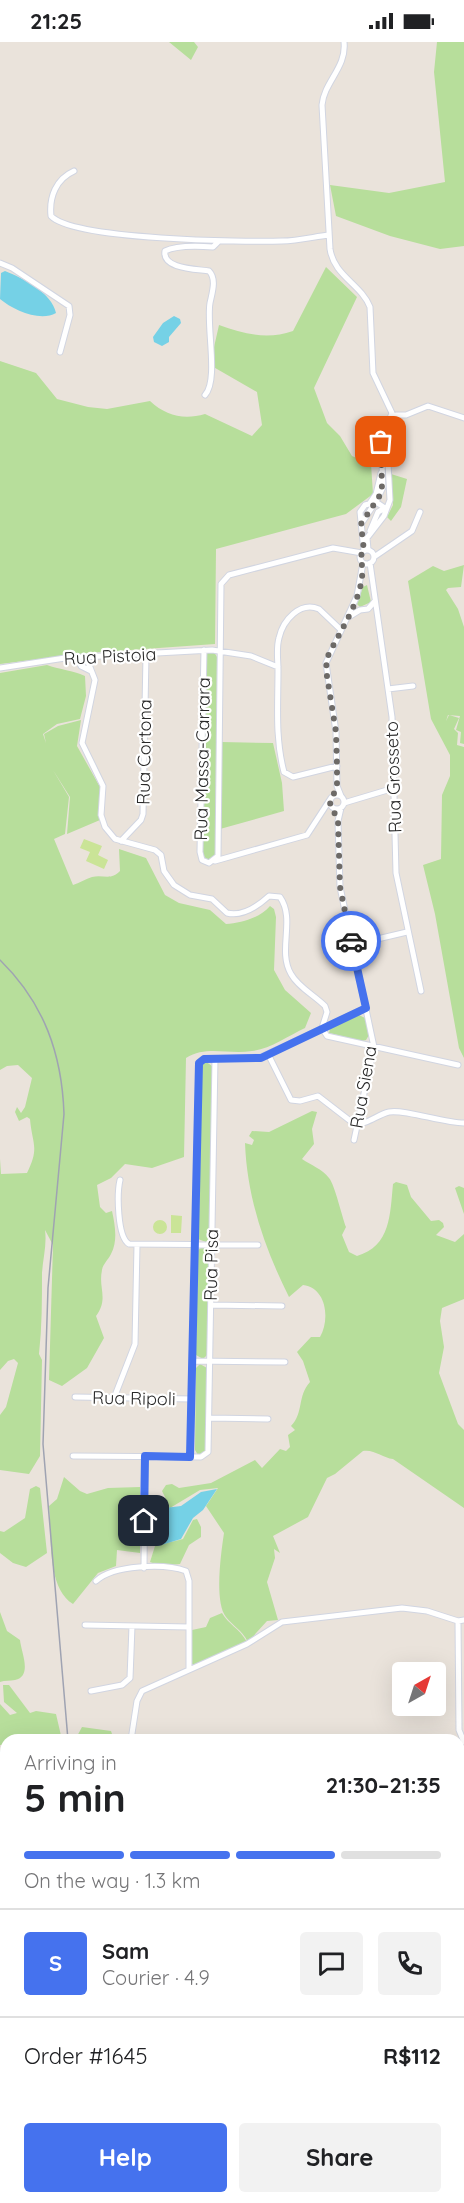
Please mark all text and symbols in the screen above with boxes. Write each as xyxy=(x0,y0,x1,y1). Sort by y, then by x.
text: 21:25 xyxy=(30,7,82,35)
pin xyxy=(355,416,406,467)
icon: bag xyxy=(364,425,397,458)
street label: Rua Pistoia xyxy=(63,642,157,670)
street label: Rua Massa-Carrara xyxy=(189,677,215,841)
street label: Rua Cortona xyxy=(132,699,156,805)
street label: Rua Grosseto xyxy=(380,721,406,833)
courier xyxy=(321,911,381,971)
icon: car xyxy=(335,925,368,958)
street label: Rua Siena xyxy=(344,1044,382,1130)
street label: Rua Pisa xyxy=(199,1229,223,1301)
street label: Rua Ripoli xyxy=(92,1386,176,1410)
pin xyxy=(118,1495,169,1546)
icon: home xyxy=(127,1504,160,1537)
north arrow xyxy=(392,1662,446,1716)
map controls xyxy=(392,1662,446,1716)
text: Arriving in xyxy=(24,1750,117,1775)
text: 21:30–21:35 xyxy=(326,1771,441,1799)
text: 5 min xyxy=(24,1773,126,1822)
text: On the way · 1.3 km xyxy=(24,1868,201,1893)
button: chat xyxy=(300,1932,363,1995)
button: phone xyxy=(378,1932,441,1995)
text: Sam xyxy=(102,1937,149,1965)
text: S xyxy=(49,1949,62,1977)
text: Courier · 4.9 xyxy=(102,1965,210,1990)
text: Order #1645 xyxy=(24,2042,148,2070)
text: R$112 xyxy=(383,2042,441,2070)
button: Help xyxy=(24,2123,227,2192)
button: Share xyxy=(239,2123,441,2192)

